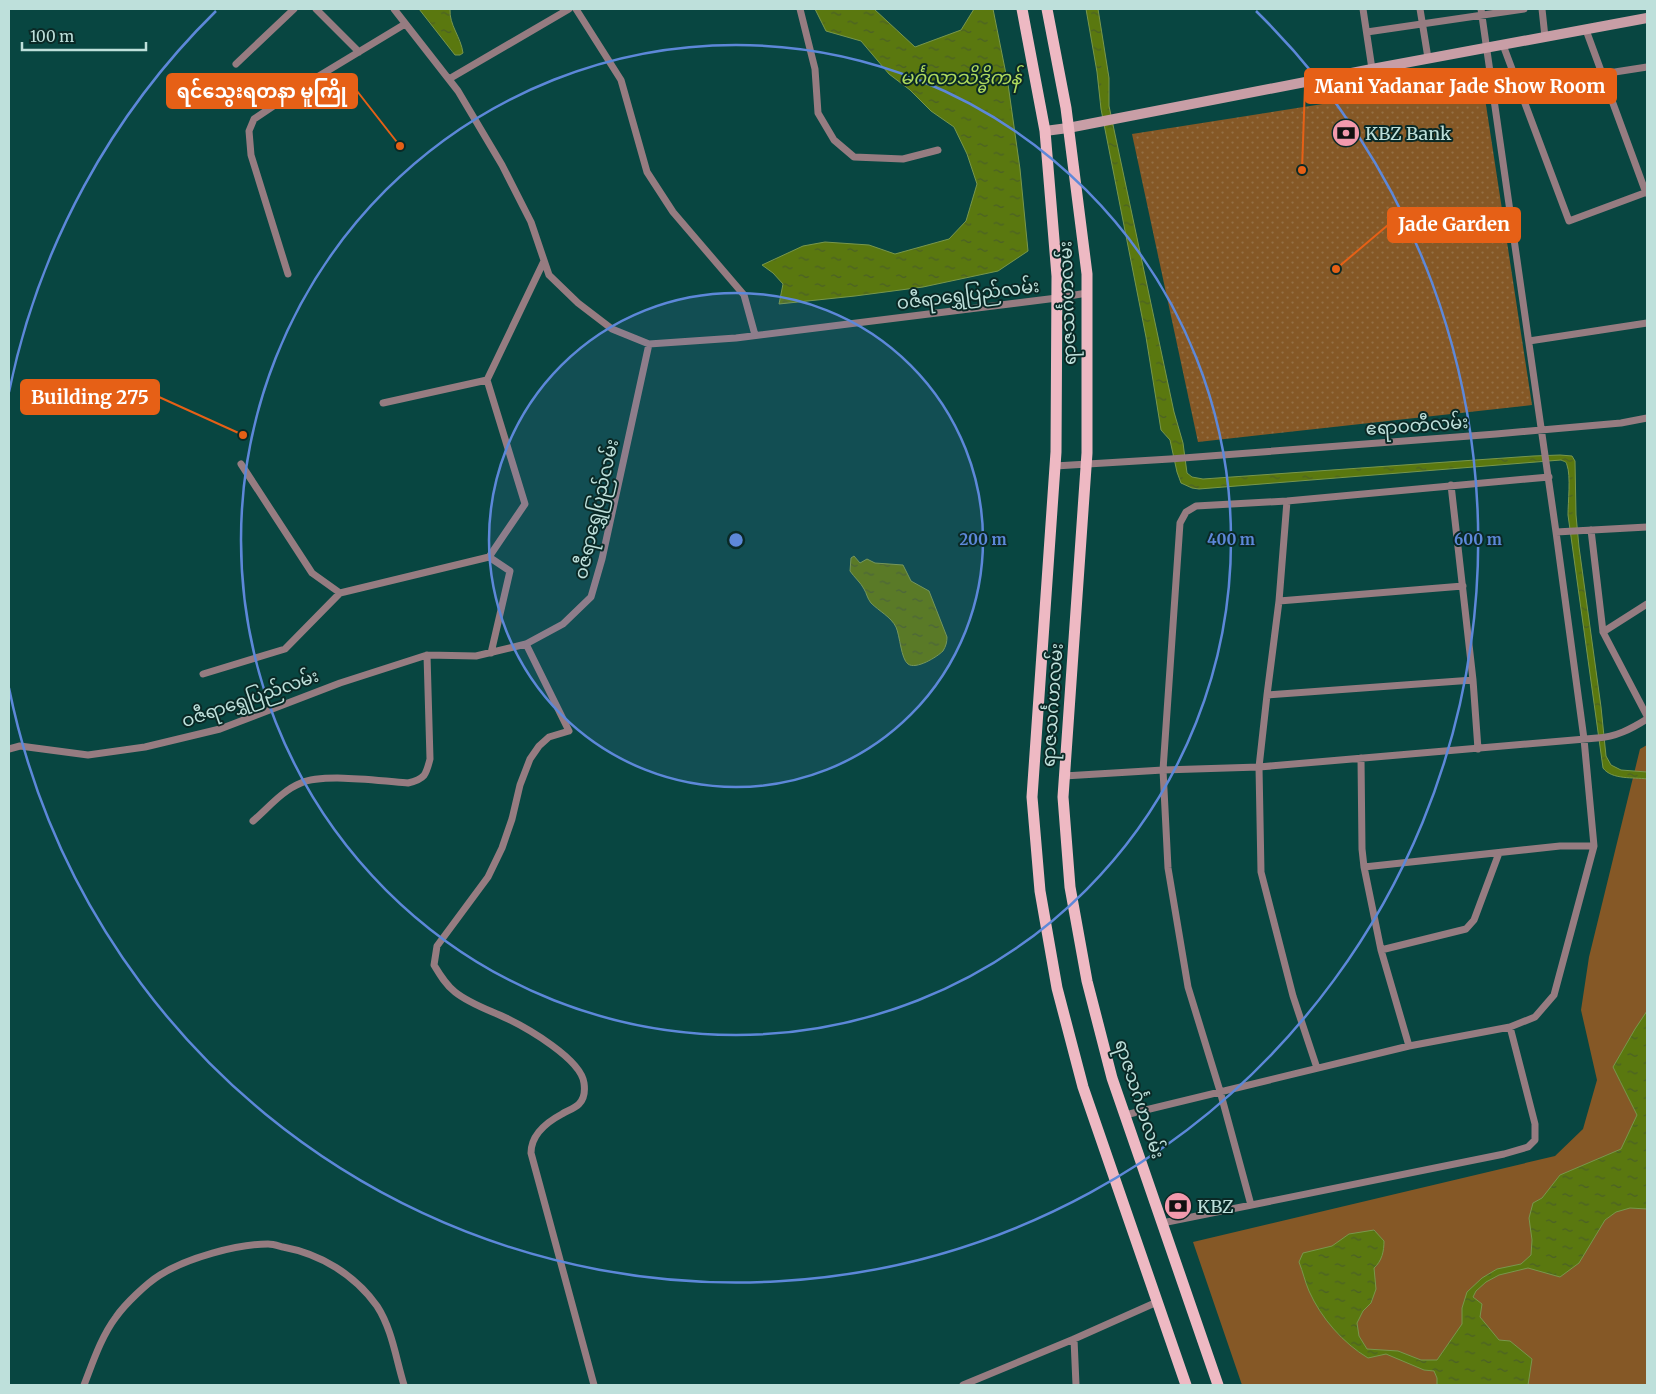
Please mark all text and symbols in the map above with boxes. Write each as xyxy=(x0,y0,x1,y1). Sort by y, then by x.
scale bar xyxy=(22,20,146,52)
text: 100 m xyxy=(30,27,74,46)
water label: မင်္ဂလာသိဒ္ဓိကန် xyxy=(900,64,1024,93)
callout: Mani Yadanar Jade Show Room xyxy=(1305,69,1616,103)
callout: ရင်သွေးရတနာ မူကြို xyxy=(167,74,357,108)
text: Mani Yadanar Jade Show Room xyxy=(1315,74,1605,98)
text: ရင်သွေးရတနာ မူကြို xyxy=(177,78,348,107)
bank icon: KBZ Bank xyxy=(1331,118,1361,148)
place label: KBZ Bank xyxy=(1365,122,1452,145)
callout: Jade Garden xyxy=(1388,208,1520,242)
text: Jade Garden xyxy=(1397,212,1510,236)
street label: ရာဇသင်္ဂဟလမ်း xyxy=(1052,240,1085,365)
street label: ဝဇီရာရွှေပြည်လမ်း xyxy=(895,272,1041,318)
callout: Building 275 xyxy=(21,380,159,414)
text: Building 275 xyxy=(31,385,149,409)
street label: ဧရာဝတီလမ်း xyxy=(1365,408,1469,444)
street label: ဝဇီရာရွှေပြည်လမ်း xyxy=(567,436,627,582)
text: 200 m xyxy=(959,530,1007,549)
text: 400 m xyxy=(1207,530,1255,549)
text: 600 m xyxy=(1454,530,1502,549)
centre of rings xyxy=(727,531,745,549)
street label: ရာဇသင်္ဂဟလမ်း xyxy=(1035,642,1072,768)
street label: ဝဇီရာရွှေပြည်လမ်း xyxy=(178,662,323,736)
street label: ရာဇသင်္ဂဟလမ်း xyxy=(1106,1036,1171,1163)
bank icon: KBZ xyxy=(1163,1191,1193,1221)
place label: KBZ xyxy=(1197,1195,1234,1218)

